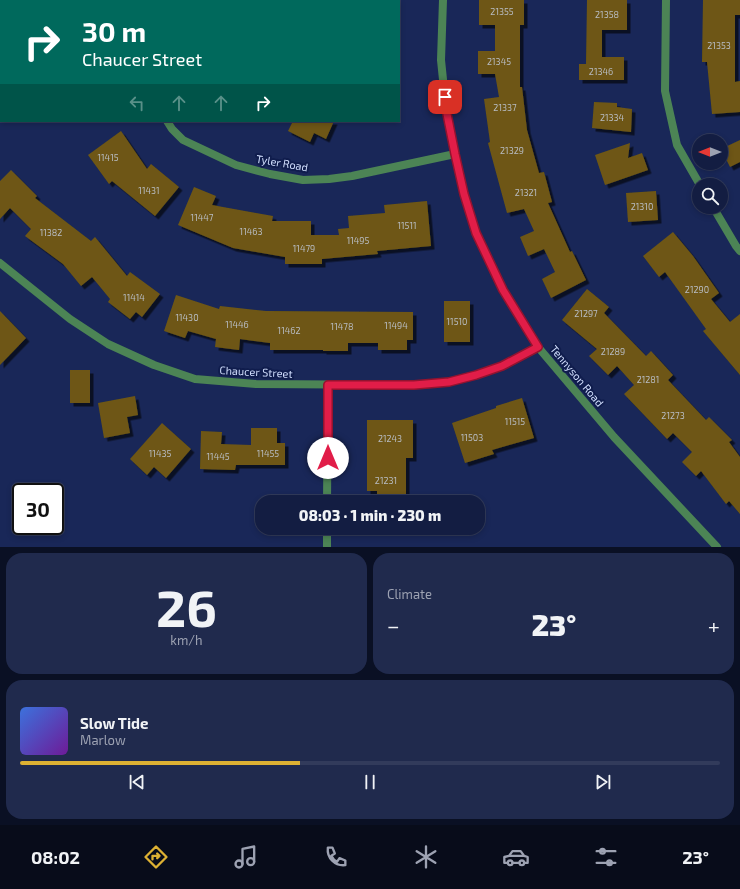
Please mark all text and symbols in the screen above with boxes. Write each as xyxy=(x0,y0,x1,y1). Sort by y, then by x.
house number: 21355 xyxy=(490,6,514,17)
house number: 21358 xyxy=(595,9,619,20)
text: 30 m xyxy=(82,14,146,48)
icon: right xyxy=(16,16,68,68)
house number: 21353 xyxy=(707,40,731,51)
text: Chaucer Street xyxy=(82,48,202,70)
house number: 21345 xyxy=(487,56,511,67)
house number: 21346 xyxy=(589,66,613,77)
pin xyxy=(428,80,462,114)
icon: arrive xyxy=(434,86,456,108)
icon: left xyxy=(126,92,148,114)
icon: ahead xyxy=(168,92,190,114)
icon: ahead xyxy=(210,92,232,114)
icon: right xyxy=(252,92,274,114)
house number: 21337 xyxy=(493,102,517,113)
house number: 21334 xyxy=(600,112,625,123)
north arrow xyxy=(692,134,728,170)
map controls xyxy=(692,134,728,214)
house number: 21329 xyxy=(500,145,524,156)
house number: 11415 xyxy=(97,152,119,163)
street label: Tyler Road xyxy=(255,152,309,173)
button: search xyxy=(692,178,728,214)
house number: 11431 xyxy=(138,185,160,196)
house number: 21321 xyxy=(515,187,537,198)
house number: 21310 xyxy=(631,201,653,212)
house number: 11447 xyxy=(191,212,214,223)
house number: 11511 xyxy=(397,220,417,231)
house number: 11463 xyxy=(240,226,262,237)
house number: 11382 xyxy=(40,227,62,238)
house number: 11495 xyxy=(347,235,370,246)
house number: 11479 xyxy=(293,243,315,254)
house number: 21290 xyxy=(685,284,709,295)
house number: 11414 xyxy=(123,292,145,303)
house number: 21297 xyxy=(574,308,598,319)
house number: 11430 xyxy=(175,312,199,323)
house number: 11510 xyxy=(447,316,468,327)
house number: 11446 xyxy=(225,319,249,330)
house number: 11494 xyxy=(384,320,408,331)
house number: 11478 xyxy=(331,321,353,332)
house number: 11462 xyxy=(278,325,300,336)
street label: Tennyson Road xyxy=(548,343,607,409)
house number: 21289 xyxy=(601,346,625,357)
street label: Chaucer Street xyxy=(219,363,293,380)
house number: 21281 xyxy=(637,374,659,385)
house number: 21273 xyxy=(661,410,685,421)
house number: 11515 xyxy=(505,416,525,427)
house number: 11503 xyxy=(461,432,483,443)
house number: 21243 xyxy=(378,433,402,444)
position arrow xyxy=(307,437,349,479)
house number: 11435 xyxy=(149,448,171,459)
house number: 11455 xyxy=(257,448,279,459)
house number: 11445 xyxy=(206,451,230,462)
house number: 21231 xyxy=(375,475,397,486)
speed limit sign: 30 xyxy=(12,483,64,535)
text: 08:03 · 1 min · 230 m xyxy=(299,506,441,524)
text: 26 xyxy=(156,575,217,637)
text: Climate xyxy=(387,586,432,602)
text: 23° xyxy=(531,606,576,642)
text: − xyxy=(387,612,400,638)
text: + xyxy=(708,612,720,638)
text: km/h xyxy=(170,632,203,648)
text: Slow Tide xyxy=(80,714,148,732)
text: Marlow xyxy=(80,732,126,748)
icon: previous xyxy=(126,771,148,793)
icon: pause xyxy=(359,771,381,793)
icon: next xyxy=(592,771,614,793)
icon: directions xyxy=(142,843,170,871)
icon: music xyxy=(232,843,260,871)
icon: phone xyxy=(322,843,350,871)
icon: climate xyxy=(412,843,440,871)
icon: car xyxy=(502,843,530,871)
icon: filters xyxy=(592,843,620,871)
text: 08:02 xyxy=(31,846,80,868)
text: 23° xyxy=(682,846,709,868)

